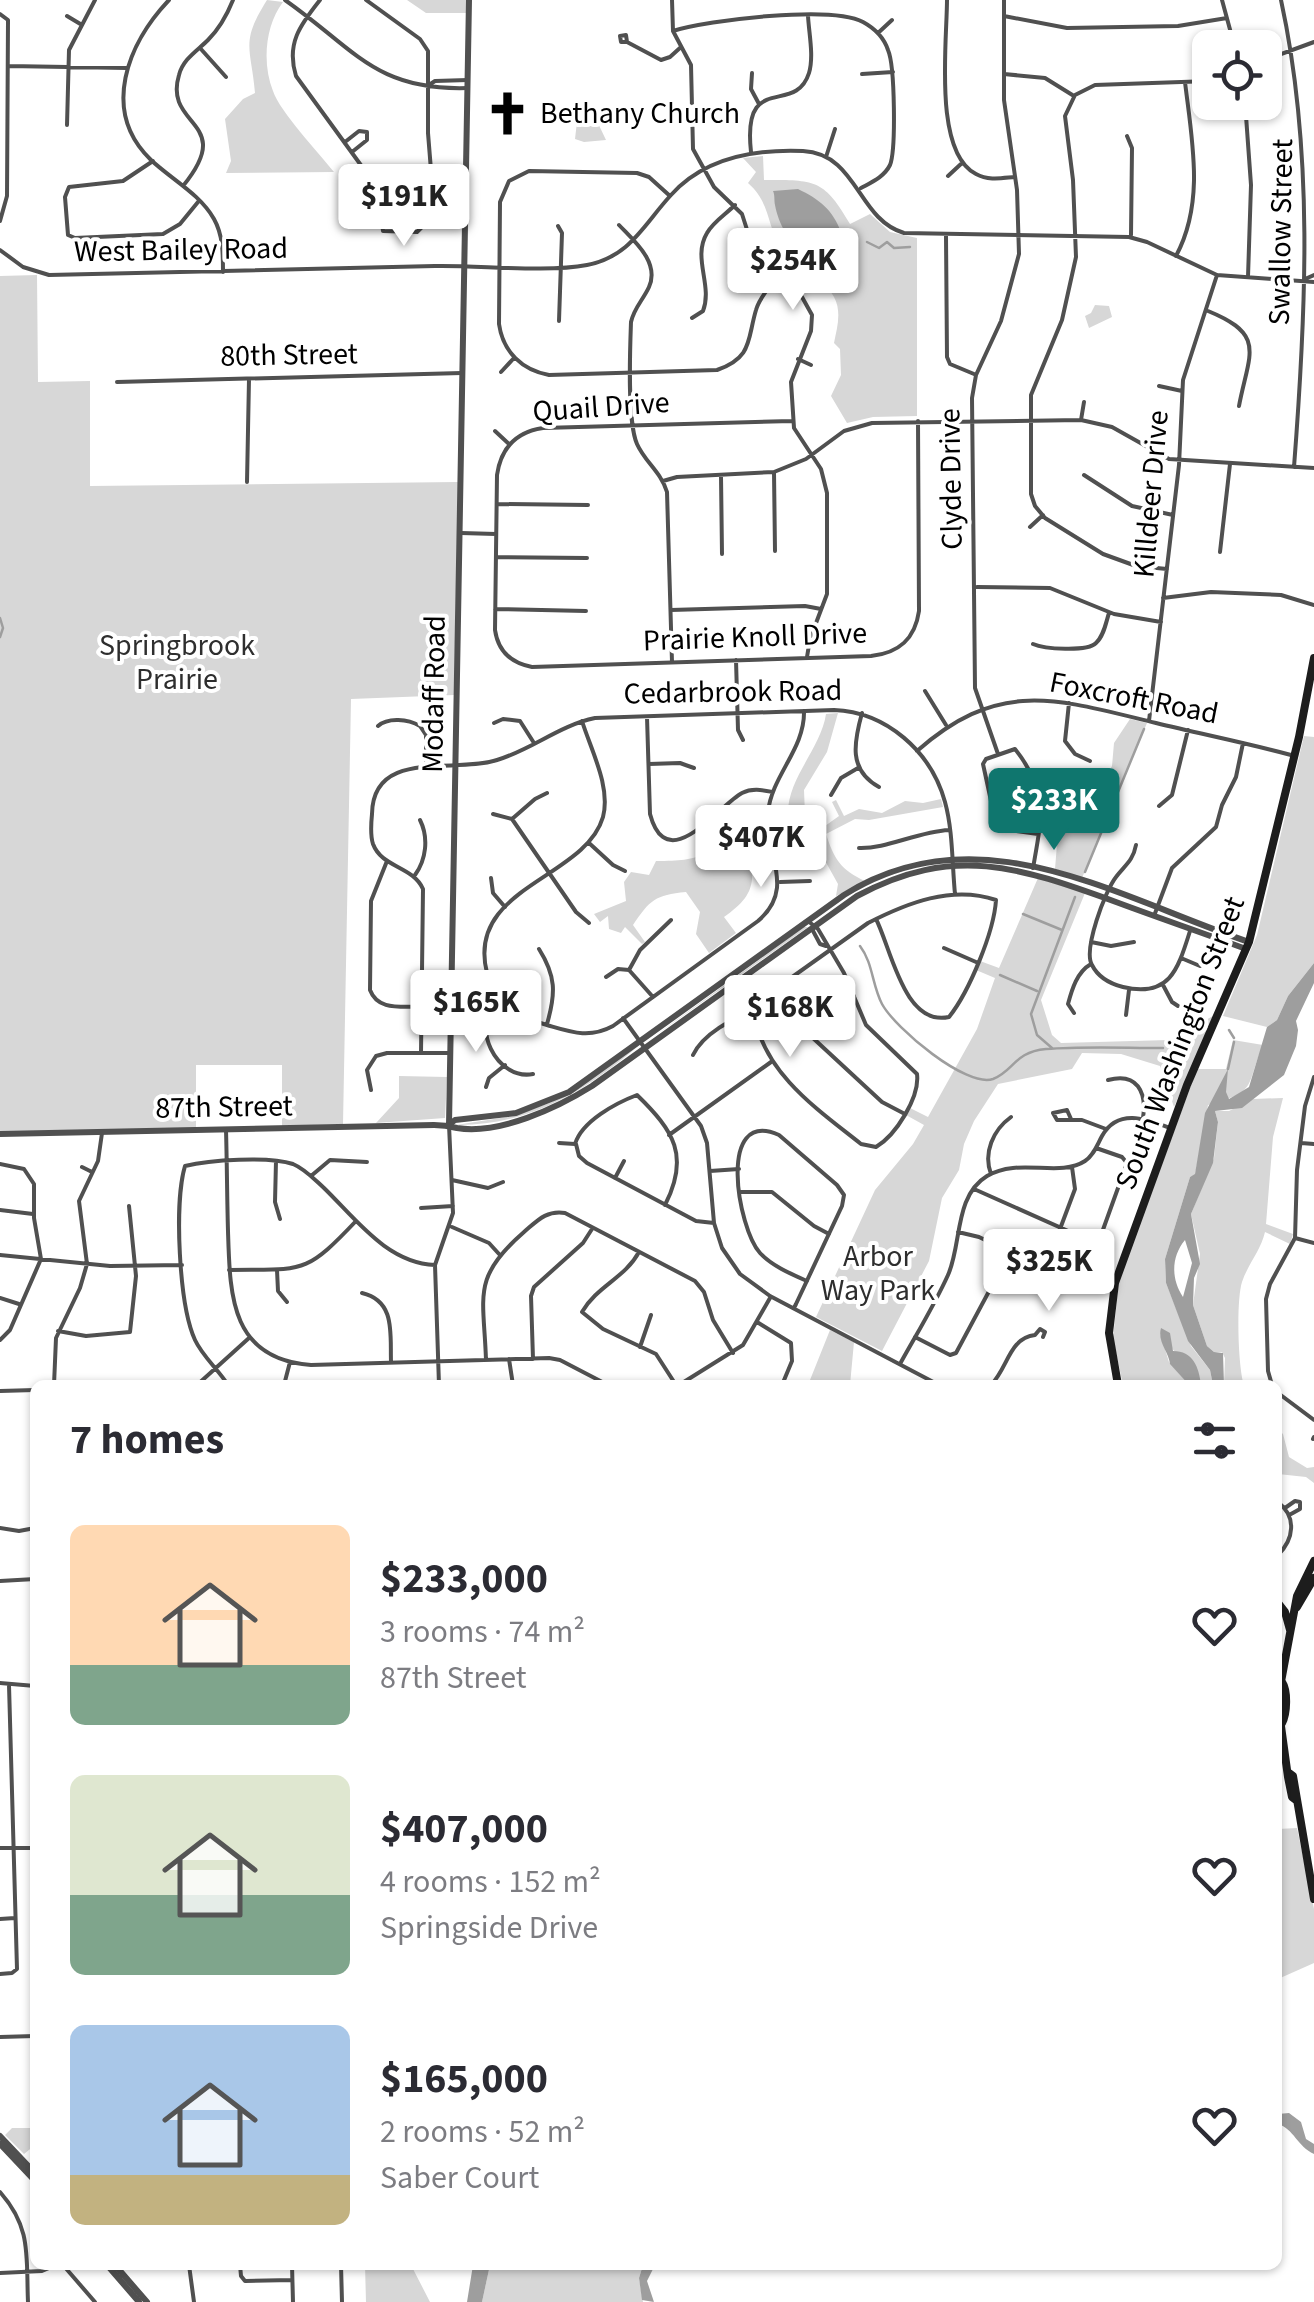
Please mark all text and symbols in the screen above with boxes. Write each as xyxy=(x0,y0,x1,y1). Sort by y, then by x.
map controls xyxy=(1192,30,1282,120)
button: locate xyxy=(1192,30,1282,120)
church icon: Bethany Church xyxy=(483,89,531,137)
place label: Bethany Church xyxy=(540,92,740,135)
street label: Swallow Street xyxy=(1258,138,1304,326)
pin: $191K xyxy=(334,164,474,249)
text: $191K xyxy=(360,173,448,219)
street label: West Bailey Road xyxy=(74,227,288,273)
pin: $254K xyxy=(723,228,863,313)
text: $254K xyxy=(749,237,837,283)
street label: 80th Street xyxy=(220,332,358,378)
street label: Quail Drive xyxy=(531,381,671,433)
street label: Clyde Drive xyxy=(928,408,974,550)
street label: Killdeer Drive xyxy=(1122,409,1180,579)
street label: Prairie Knoll Drive xyxy=(642,612,868,662)
street label: Modaff Road xyxy=(411,615,457,773)
park label: Springbrook Prairie xyxy=(99,624,255,701)
street label: Foxcroft Road xyxy=(1046,661,1222,735)
street label: Cedarbrook Road xyxy=(623,669,843,715)
pin: $233K xyxy=(984,768,1124,853)
text: $233K xyxy=(1010,777,1098,823)
pin: $407K xyxy=(691,805,831,890)
text: $407K xyxy=(717,814,805,860)
street label: South Washington Street xyxy=(1104,890,1256,1196)
pin: $165K xyxy=(406,970,546,1055)
pin: $168K xyxy=(720,975,860,1060)
text: $165K xyxy=(432,979,520,1025)
text: $168K xyxy=(746,984,834,1030)
street label: 87th Street xyxy=(155,1084,293,1130)
pin: $325K xyxy=(979,1229,1119,1314)
park label: Arbor Way Park xyxy=(821,1235,935,1312)
text: $325K xyxy=(1005,1238,1093,1284)
text: 7 homes xyxy=(70,1410,224,1470)
icon: filters xyxy=(1187,1413,1242,1468)
text: $233,000 xyxy=(380,1549,548,1609)
icon: home xyxy=(150,1565,270,1685)
icon: heart xyxy=(1187,1598,1242,1653)
text: 3 rooms · 74 m² xyxy=(380,1609,585,1655)
text: 87th Street xyxy=(380,1655,527,1701)
text: $407,000 xyxy=(380,1799,548,1859)
icon: home xyxy=(150,1815,270,1935)
icon: heart xyxy=(1187,1848,1242,1903)
text: 4 rooms · 152 m² xyxy=(380,1859,601,1905)
text: Springside Drive xyxy=(380,1905,598,1951)
text: $165,000 xyxy=(380,2049,548,2109)
icon: home xyxy=(150,2065,270,2185)
icon: heart xyxy=(1187,2098,1242,2153)
text: 2 rooms · 52 m² xyxy=(380,2109,585,2155)
text: Saber Court xyxy=(380,2155,539,2201)

